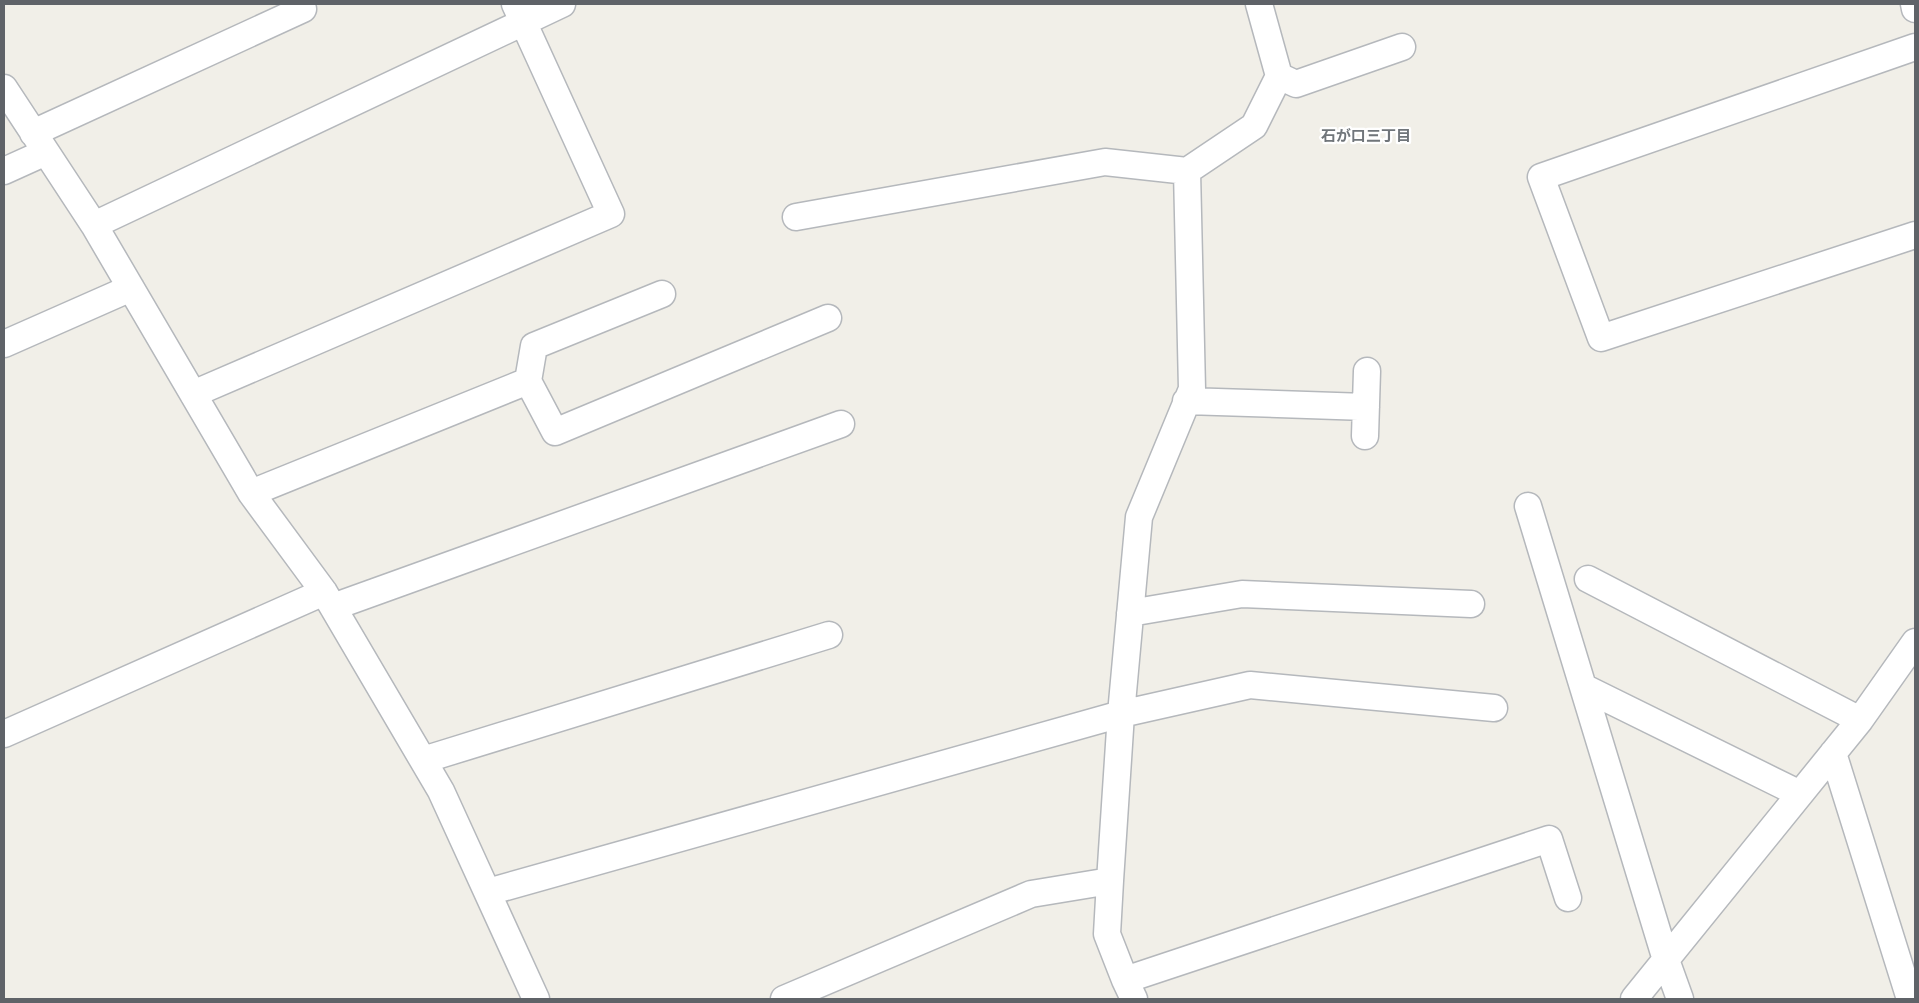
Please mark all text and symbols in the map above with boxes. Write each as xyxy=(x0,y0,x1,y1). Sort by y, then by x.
district label: 石が口三丁目 xyxy=(1321,127,1411,145)

